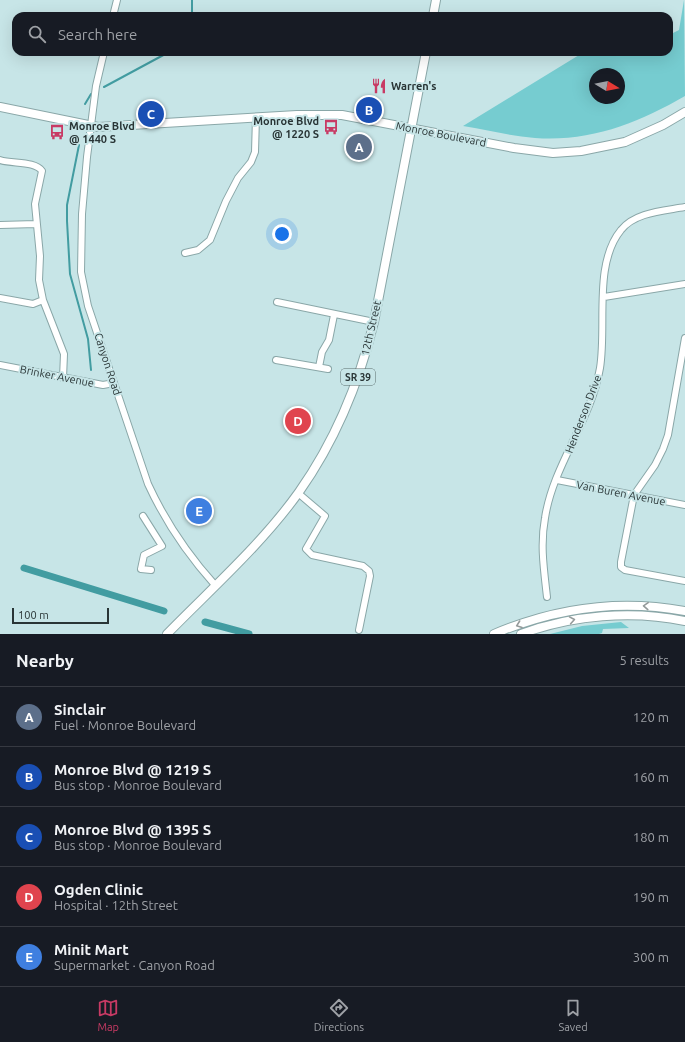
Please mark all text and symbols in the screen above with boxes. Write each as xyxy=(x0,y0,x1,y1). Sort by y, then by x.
search box xyxy=(12,12,673,56)
icon: search xyxy=(26,23,48,45)
text: Search here xyxy=(58,26,137,43)
north arrow xyxy=(589,68,625,104)
restaurant icon: Warren's xyxy=(370,77,388,95)
place label: Warren's xyxy=(391,80,436,92)
pin: B xyxy=(356,95,382,125)
pin: C xyxy=(138,99,164,129)
place label: Monroe Blvd @ 1220 S xyxy=(253,115,319,140)
bus stop icon: Monroe Blvd @ 1220 S xyxy=(322,118,340,136)
street label: Monroe Boulevard xyxy=(395,119,487,149)
place label: Monroe Blvd @ 1440 S xyxy=(69,120,135,145)
bus stop icon: Monroe Blvd @ 1440 S xyxy=(48,123,66,141)
pin: A xyxy=(346,132,372,162)
your location xyxy=(272,224,292,244)
street label: 12th Street xyxy=(359,299,383,357)
street label: Canyon Road xyxy=(92,331,124,397)
street label: Brinker Avenue xyxy=(19,363,95,389)
road number: SR 39 xyxy=(341,369,375,385)
street label: Henderson Drive xyxy=(563,373,603,455)
pin: D xyxy=(285,406,311,436)
street label: Van Buren Avenue xyxy=(575,478,667,508)
pin: E xyxy=(186,496,212,526)
one-way arrow xyxy=(643,602,649,611)
scale bar xyxy=(12,606,109,625)
text: 100 m xyxy=(18,609,49,621)
one-way arrow xyxy=(569,617,575,625)
one-way arrow xyxy=(515,620,522,628)
text: Nearby xyxy=(16,651,74,670)
text: 5 results xyxy=(619,653,669,667)
text: Sinclair xyxy=(54,701,106,718)
text: A xyxy=(24,710,34,724)
text: 120 m xyxy=(633,710,669,724)
text: Fuel · Monroe Boulevard xyxy=(54,718,196,732)
text: Monroe Blvd @ 1219 S xyxy=(54,761,211,778)
text: B xyxy=(25,770,33,784)
text: 160 m xyxy=(633,770,669,784)
text: Bus stop · Monroe Boulevard xyxy=(54,778,222,792)
text: Monroe Blvd @ 1395 S xyxy=(54,821,211,838)
text: C xyxy=(25,830,33,844)
text: 180 m xyxy=(633,830,669,844)
text: Bus stop · Monroe Boulevard xyxy=(54,838,222,852)
text: Ogden Clinic xyxy=(54,881,143,898)
text: D xyxy=(24,890,34,904)
text: 190 m xyxy=(633,890,669,904)
text: Hospital · 12th Street xyxy=(54,898,178,912)
text: Minit Mart xyxy=(54,941,129,958)
text: E xyxy=(25,950,33,964)
text: 300 m xyxy=(633,950,669,964)
text: Supermarket · Canyon Road xyxy=(54,958,215,972)
tab: Map xyxy=(97,997,119,1033)
tab: Directions xyxy=(314,997,364,1033)
tab: Saved xyxy=(558,997,588,1033)

